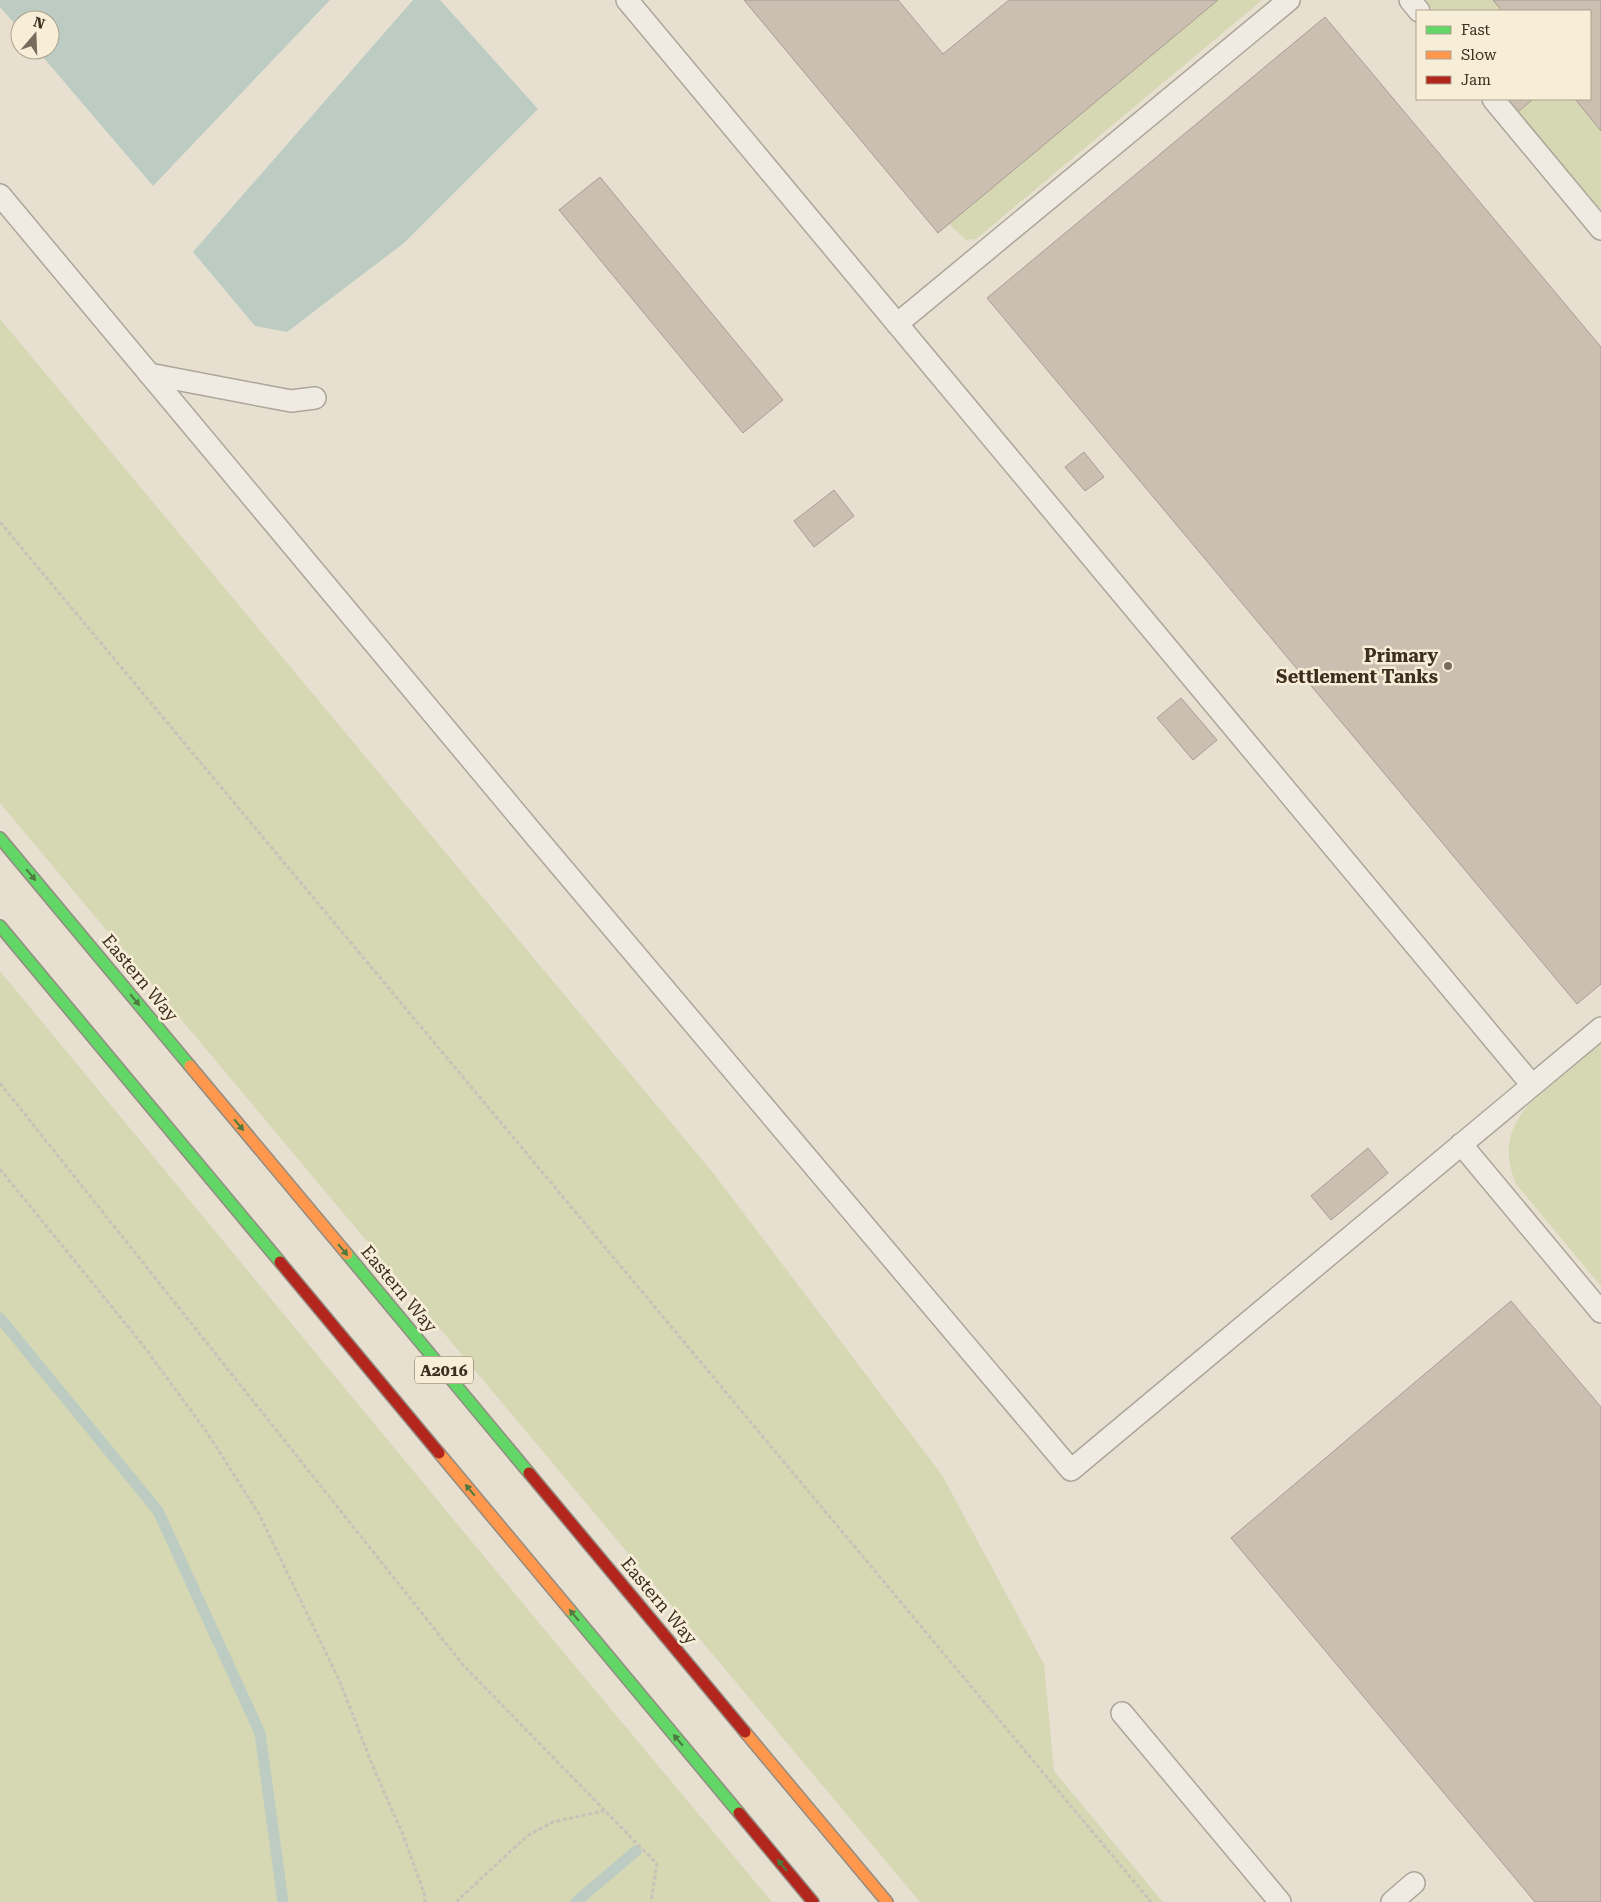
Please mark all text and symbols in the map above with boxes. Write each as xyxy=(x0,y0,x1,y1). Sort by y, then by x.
north arrow xyxy=(10,10,60,60)
legend xyxy=(1416,10,1591,100)
text: N xyxy=(32,13,47,32)
text: Fast xyxy=(1461,21,1491,39)
text: Slow xyxy=(1461,46,1497,64)
text: Jam xyxy=(1461,71,1491,89)
place label: Primary Settlement Tanks xyxy=(1276,645,1438,687)
marker: Primary Settlement Tanks xyxy=(1442,660,1454,672)
one-way arrow xyxy=(26,868,37,881)
street label: Eastern Way xyxy=(98,930,183,1026)
one-way arrow xyxy=(130,993,141,1006)
one-way arrow xyxy=(234,1118,245,1131)
street label: Eastern Way xyxy=(357,1241,442,1337)
one-way arrow xyxy=(338,1243,349,1256)
road number: A2016 xyxy=(415,1356,473,1384)
one-way arrow xyxy=(465,1484,476,1496)
street label: Eastern Way xyxy=(617,1553,702,1649)
one-way arrow xyxy=(569,1609,580,1621)
one-way arrow xyxy=(672,1734,684,1746)
one-way arrow xyxy=(777,1858,788,1871)

